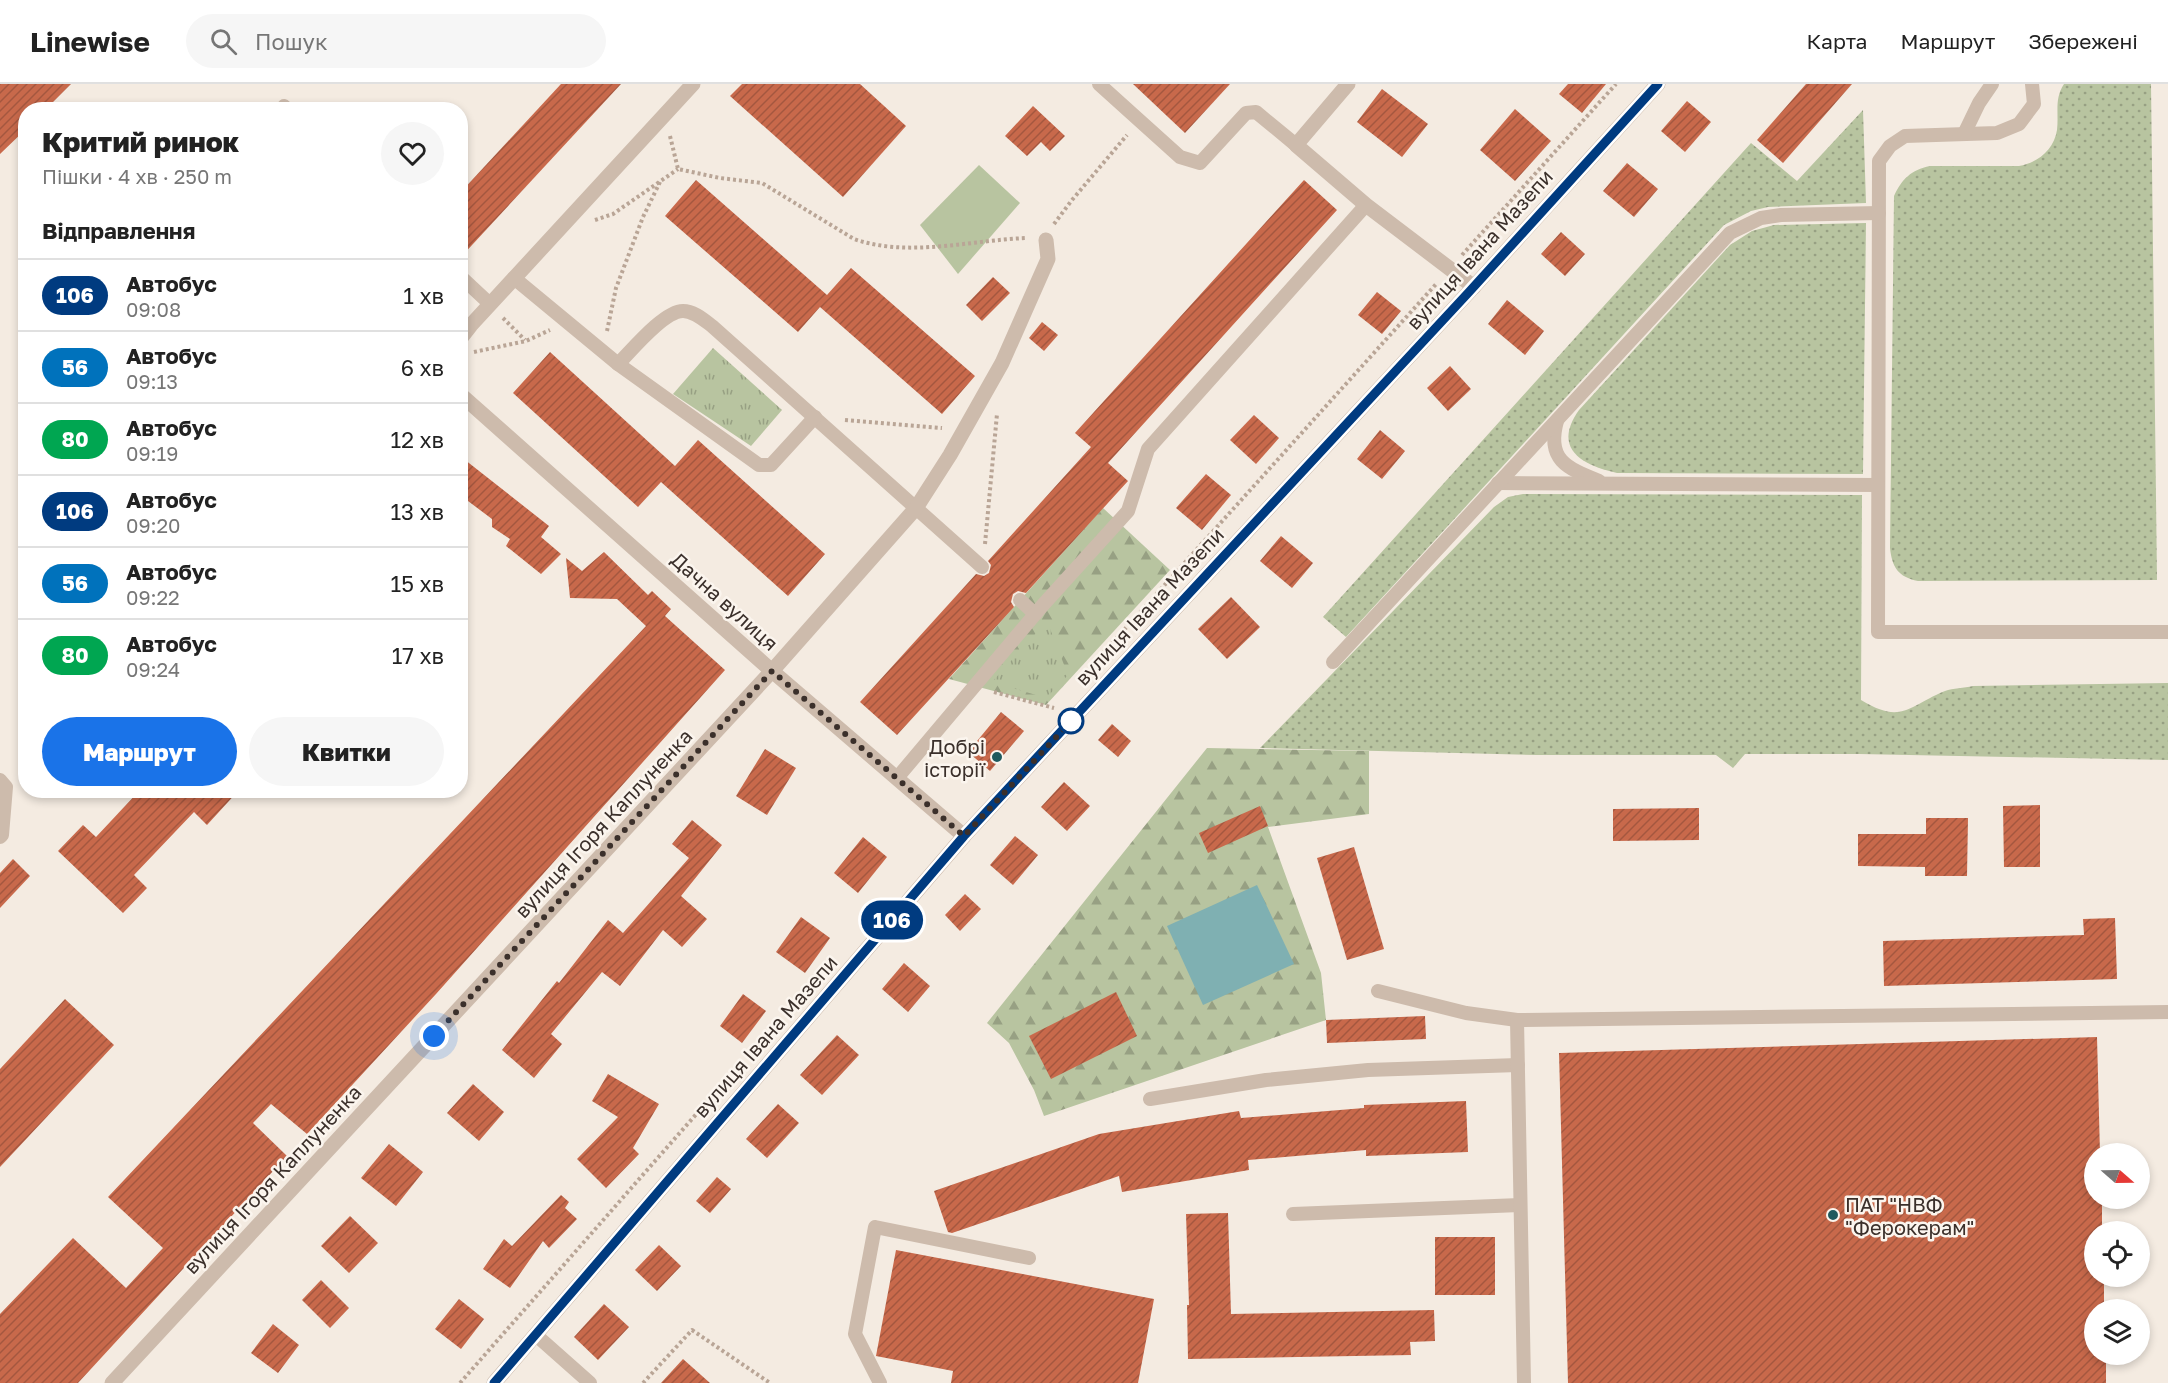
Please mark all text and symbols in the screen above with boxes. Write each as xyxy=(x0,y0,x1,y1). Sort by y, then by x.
search box xyxy=(186,14,606,68)
text: Linewise xyxy=(30,25,150,58)
icon: search xyxy=(207,25,240,58)
text: Пошук xyxy=(255,28,328,55)
text: Карта xyxy=(1807,28,1867,54)
text: Маршрут xyxy=(1900,28,1995,54)
text: Збережені xyxy=(2028,28,2138,54)
button: heart xyxy=(381,122,444,185)
text: Критий ринок xyxy=(42,125,239,158)
text: Пішки · 4 хв · 250 m xyxy=(42,164,232,188)
street label: вулиця Івана Мазепи xyxy=(1401,164,1557,334)
text: Відправлення xyxy=(42,217,195,244)
text: Автобус xyxy=(126,270,217,297)
text: 106 xyxy=(56,282,94,308)
text: 1 хв xyxy=(403,282,444,309)
text: 09:08 xyxy=(126,297,181,321)
text: Автобус xyxy=(126,342,217,369)
text: 56 xyxy=(62,354,88,380)
text: 6 хв xyxy=(401,354,444,381)
text: 09:13 xyxy=(126,369,178,393)
text: Автобус xyxy=(126,414,217,441)
text: 80 xyxy=(61,426,89,452)
text: 12 хв xyxy=(391,426,444,453)
text: 09:19 xyxy=(126,441,178,465)
text: Автобус xyxy=(126,486,217,513)
text: 106 xyxy=(56,498,94,524)
text: 13 хв xyxy=(390,498,444,525)
text: 09:20 xyxy=(126,513,181,537)
street label: вулиця Івана Мазепи xyxy=(1070,522,1228,690)
street label: Дачна вулиця xyxy=(667,547,783,655)
text: Автобус xyxy=(126,558,217,585)
text: 56 xyxy=(62,570,88,596)
text: 15 хв xyxy=(391,570,444,597)
text: 09:22 xyxy=(126,585,180,609)
text: Автобус xyxy=(126,630,217,657)
text: 80 xyxy=(61,642,89,668)
text: 17 хв xyxy=(392,642,444,669)
text: 09:24 xyxy=(126,657,180,681)
unlabelled marker xyxy=(1058,708,1084,734)
button: Маршрут xyxy=(42,717,237,786)
button: Квитки xyxy=(249,717,444,786)
street label: вулиця Ігоря Каплуненка xyxy=(509,724,697,922)
place label: Добрі історії xyxy=(924,734,986,781)
marker: Добрі історії xyxy=(990,750,1004,764)
line badge: 106 xyxy=(858,900,926,940)
text: 106 xyxy=(873,907,911,933)
street label: вулиця Івана Мазепи xyxy=(688,950,842,1122)
your location xyxy=(419,1021,449,1051)
street label: вулиця Ігоря Каплуненка xyxy=(178,1080,366,1278)
north arrow xyxy=(2084,1143,2150,1209)
map controls xyxy=(2084,1143,2150,1365)
place label: ПАТ "НВФ "Ферокерам" xyxy=(1845,1192,1974,1239)
marker: ПАТ "НВФ "Ферокерам" xyxy=(1826,1208,1840,1222)
button: locate xyxy=(2084,1221,2150,1287)
button: layers xyxy=(2084,1299,2150,1365)

